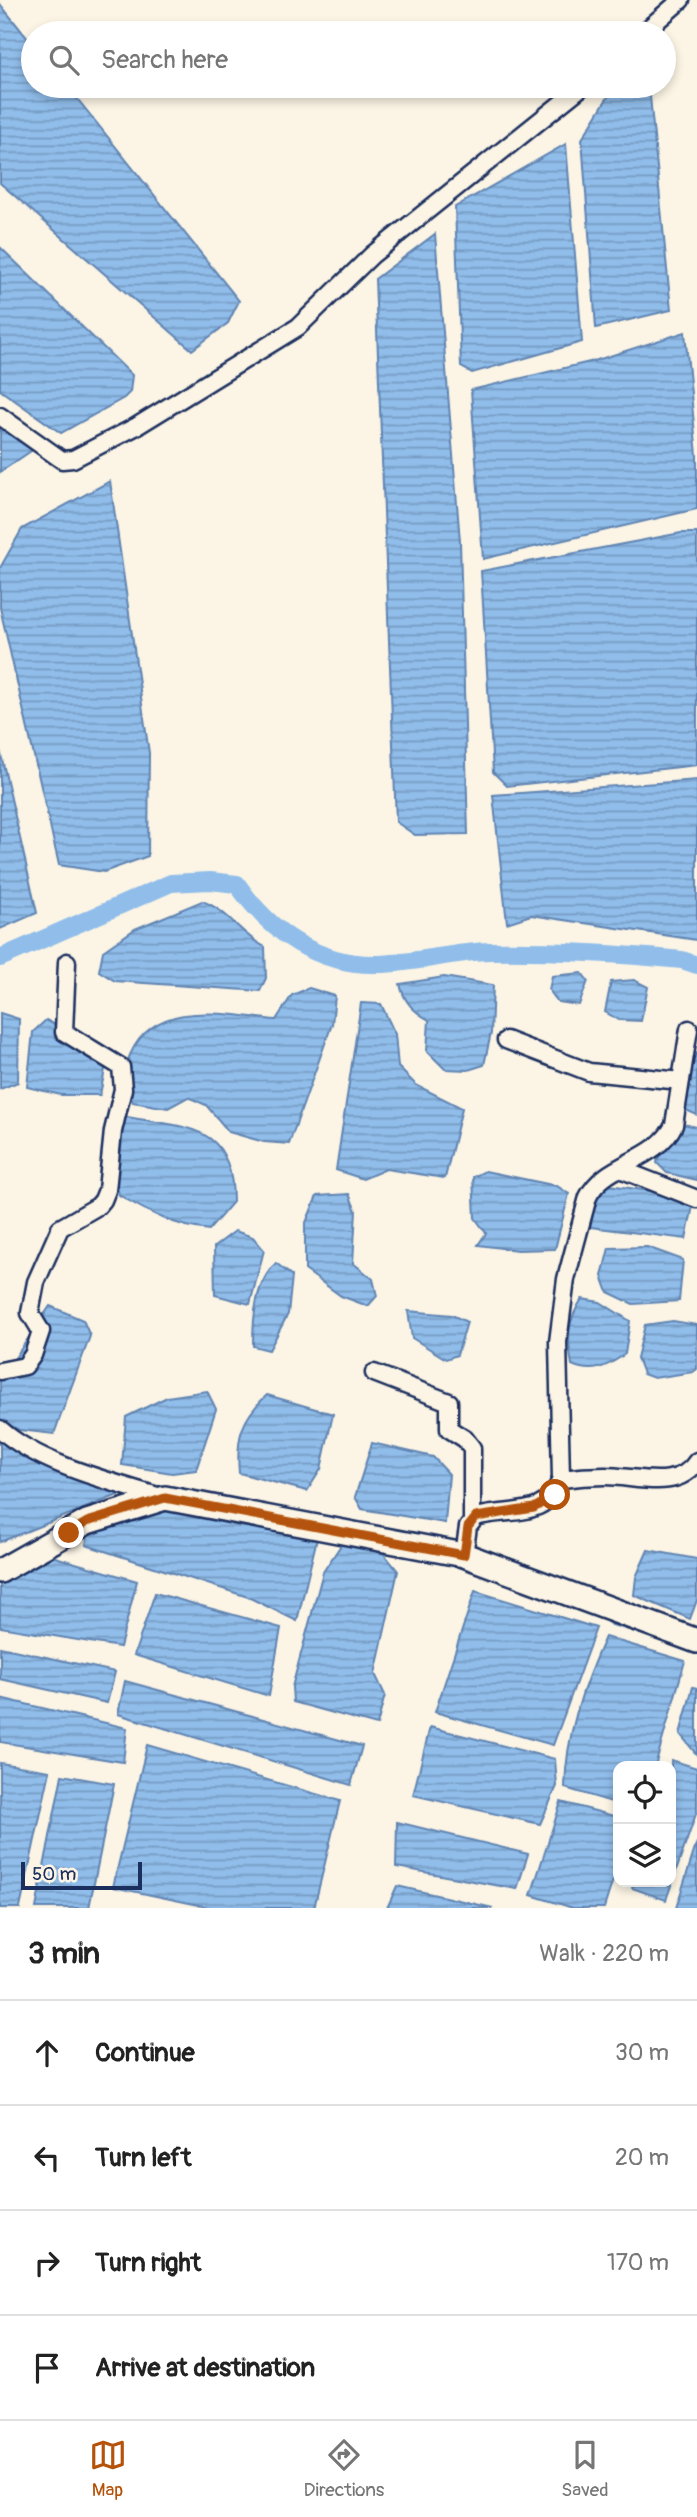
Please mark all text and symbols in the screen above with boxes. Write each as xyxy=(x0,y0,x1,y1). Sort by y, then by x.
search box xyxy=(21,21,676,98)
icon: search xyxy=(45,41,83,79)
text: Search here xyxy=(101,44,228,76)
route start xyxy=(539,1479,570,1510)
route end xyxy=(53,1517,84,1548)
map controls xyxy=(613,1761,676,1887)
button: locate xyxy=(613,1761,676,1824)
button: layers xyxy=(613,1824,676,1887)
scale bar xyxy=(21,1859,142,1891)
text: 50 m xyxy=(32,1862,76,1886)
text: 3 min xyxy=(28,1935,100,1972)
text: Walk · 220 m xyxy=(539,1939,669,1968)
icon: ahead xyxy=(28,2034,66,2072)
text: Continue xyxy=(95,2037,195,2069)
text: 30 m xyxy=(615,2038,669,2067)
icon: left xyxy=(28,2139,66,2177)
text: Turn left xyxy=(95,2142,191,2174)
text: 20 m xyxy=(615,2143,669,2172)
icon: right xyxy=(28,2244,66,2282)
text: Turn right xyxy=(95,2247,201,2279)
text: 170 m xyxy=(607,2248,669,2277)
icon: arrive xyxy=(28,2349,66,2387)
text: Arrive at destination xyxy=(95,2352,315,2384)
tab: Map xyxy=(89,2436,127,2502)
tab: Directions xyxy=(304,2436,384,2502)
tab: Saved xyxy=(561,2436,608,2502)

